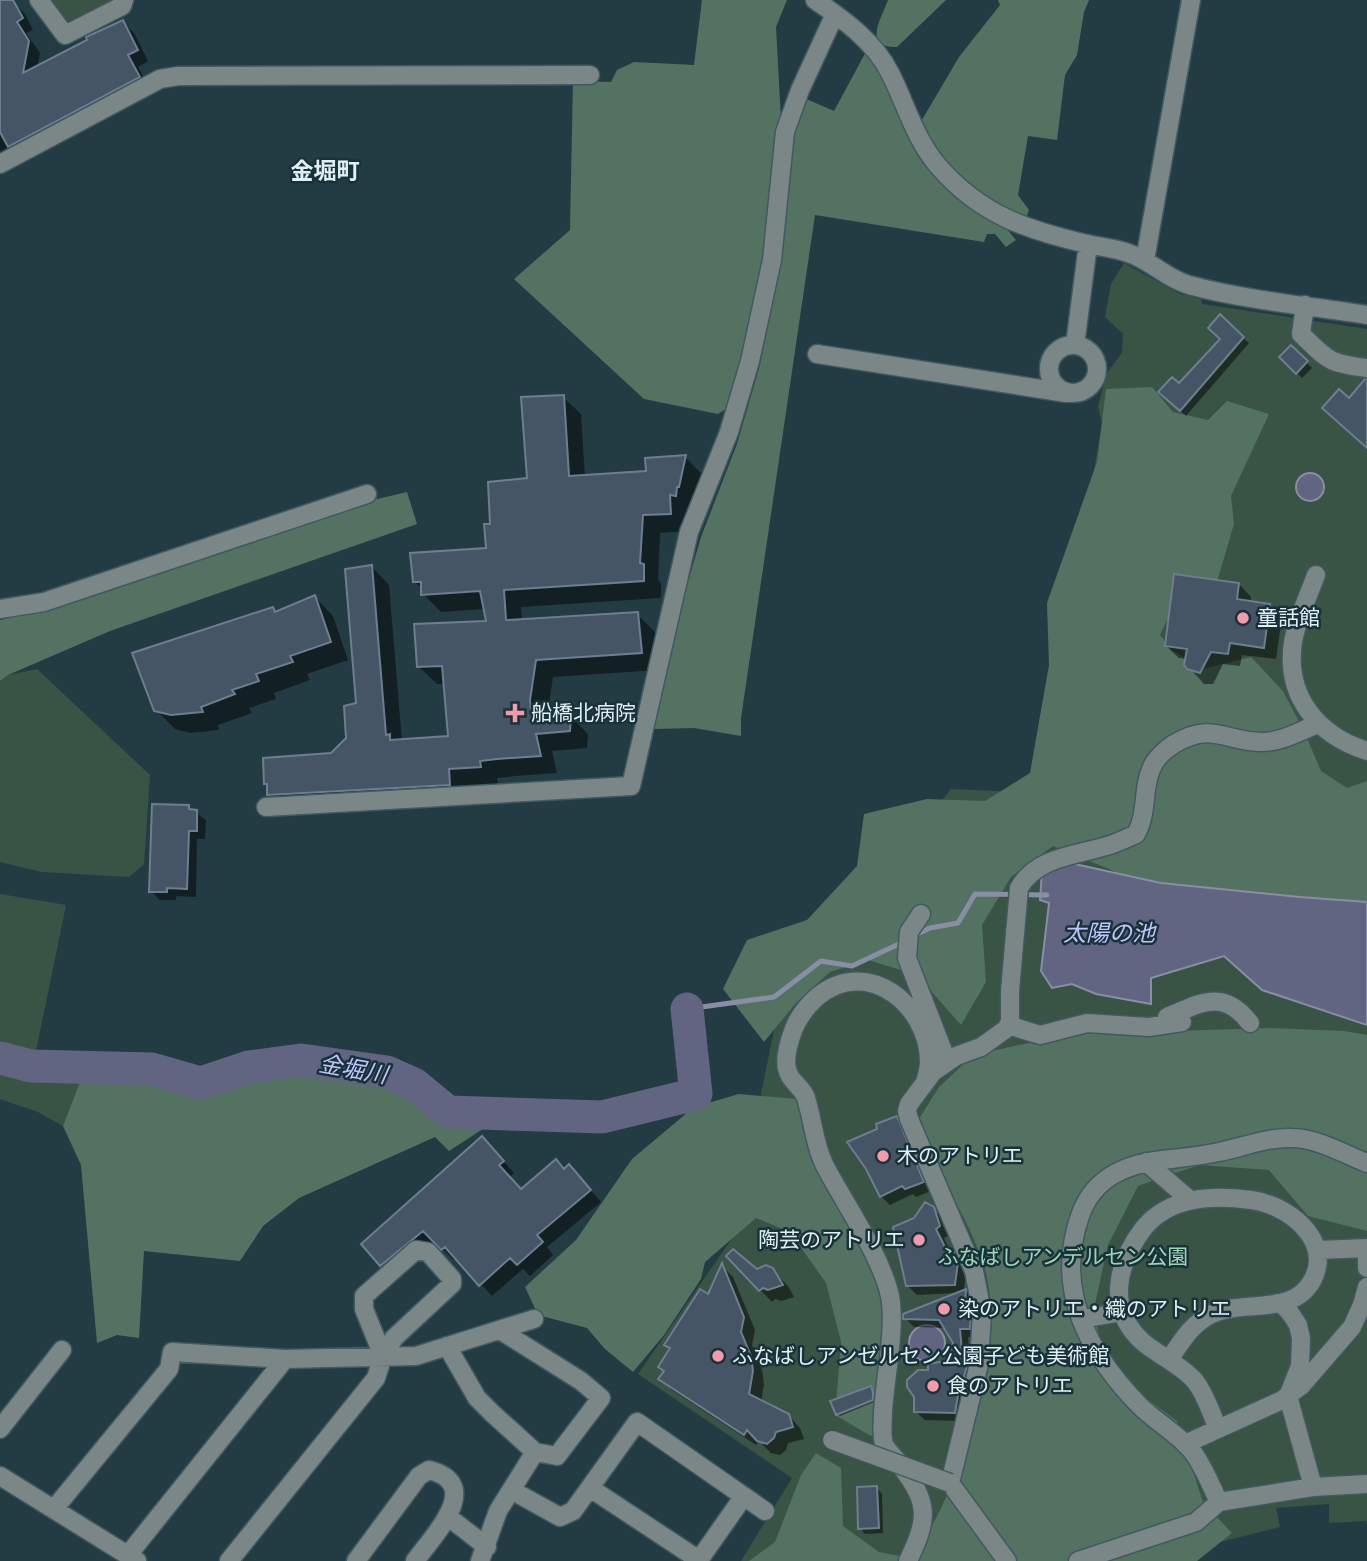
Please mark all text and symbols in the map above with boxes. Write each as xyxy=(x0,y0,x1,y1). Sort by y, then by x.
district label: 金堀町 xyxy=(291,158,360,185)
place label: 童話館 xyxy=(1257,606,1320,630)
marker: 童話館 xyxy=(1235,610,1251,626)
place label: 船橋北病院 xyxy=(531,701,636,725)
marker: 船橋北病院 xyxy=(505,703,525,723)
water label: 太陽の池 xyxy=(1063,920,1157,947)
water label: 金堀川 xyxy=(317,1050,392,1089)
place label: 木のアトリエ xyxy=(897,1144,1023,1168)
marker: 木のアトリエ xyxy=(875,1148,891,1164)
place label: 陶芸のアトリエ xyxy=(758,1228,905,1252)
marker: 陶芸のアトリエ xyxy=(911,1232,927,1248)
park label: ふなばしアンデルセン公園 xyxy=(937,1245,1189,1269)
place label: 染のアトリエ・織のアトリエ xyxy=(958,1297,1231,1321)
marker: 染のアトリエ・織のアトリエ xyxy=(936,1301,952,1317)
place label: ふなばしアンゼルセン公園子ども美術館 xyxy=(732,1344,1109,1368)
marker: ふなばしアンゼルセン公園子ども美術館 xyxy=(710,1348,726,1364)
place label: 食のアトリエ xyxy=(947,1374,1073,1398)
marker: 食のアトリエ xyxy=(925,1378,941,1394)

